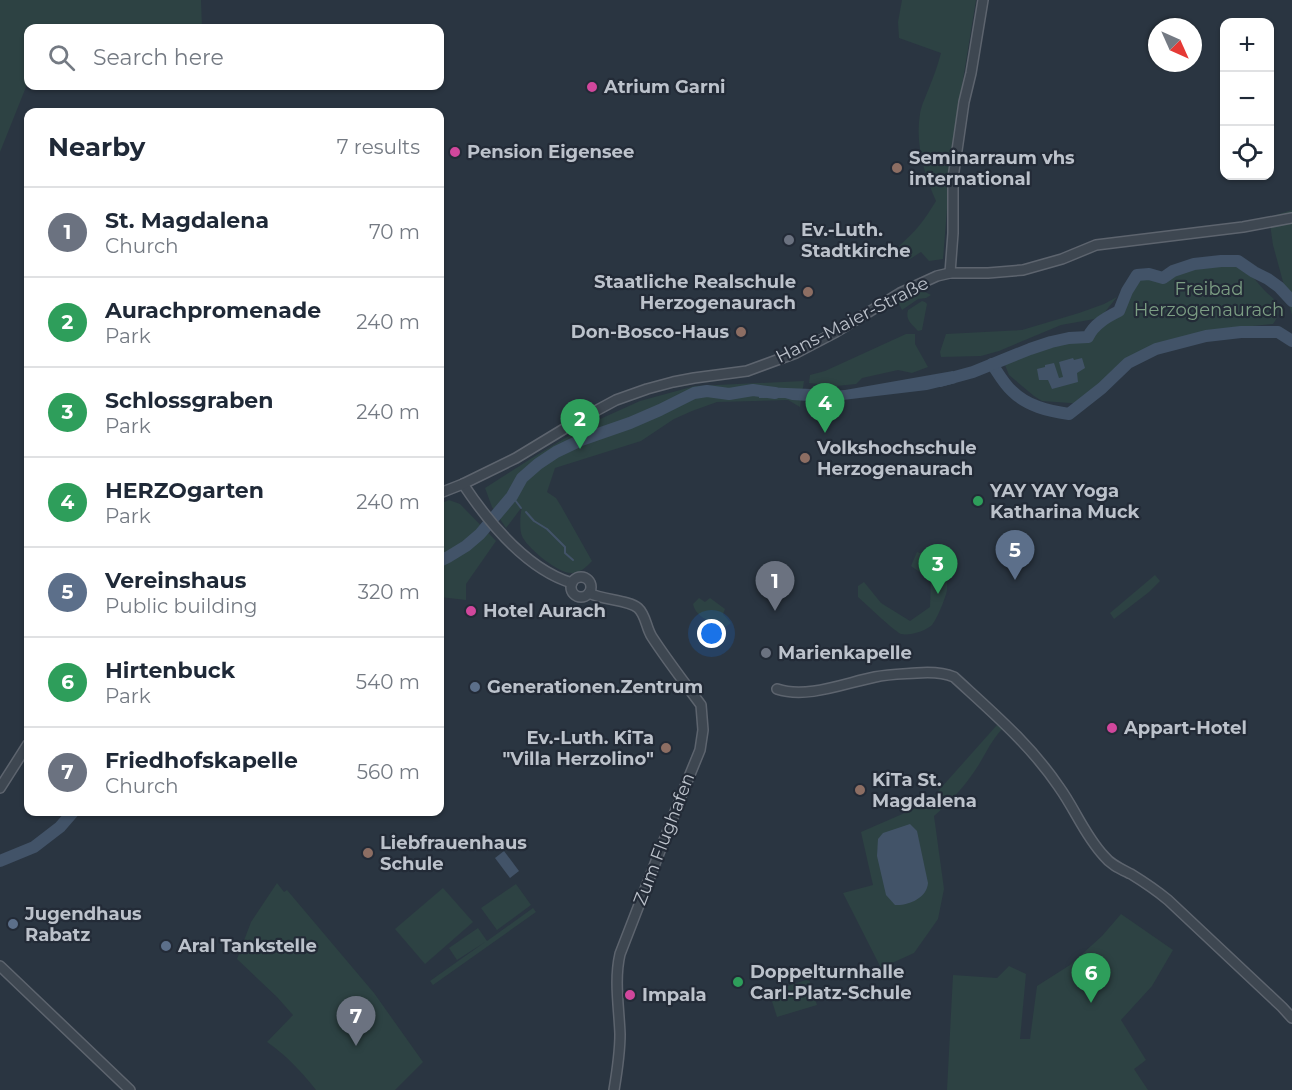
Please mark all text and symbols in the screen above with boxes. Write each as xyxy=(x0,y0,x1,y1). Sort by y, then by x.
north arrow xyxy=(1148,18,1202,72)
map controls xyxy=(1220,18,1274,180)
button: + xyxy=(1220,18,1274,72)
search box xyxy=(24,24,444,90)
icon: search xyxy=(45,41,78,74)
text: Search here xyxy=(93,44,224,71)
button: − xyxy=(1220,72,1274,126)
place label: Atrium Garni xyxy=(603,76,726,98)
marker: Atrium Garni xyxy=(585,80,599,94)
button: locate xyxy=(1220,126,1274,180)
text: Nearby xyxy=(48,131,145,163)
text: 7 results xyxy=(337,135,420,159)
place label: Pension Eigensee xyxy=(467,141,634,163)
marker: Pension Eigensee xyxy=(448,145,462,159)
place label: Seminarraum vhs international xyxy=(909,147,1075,190)
marker: Seminarraum vhs international xyxy=(890,161,904,175)
text: St. Magdalena xyxy=(105,207,269,234)
place label: Ev.-Luth. Stadtkirche xyxy=(801,219,911,262)
text: 1 xyxy=(64,220,71,244)
text: 70 m xyxy=(369,220,420,244)
marker: Ev.-Luth. Stadtkirche xyxy=(782,233,796,247)
text: Church xyxy=(105,234,179,258)
place label: Staatliche Realschule Herzogenaurach xyxy=(594,271,796,314)
street label: Hans-Maier-Straße xyxy=(772,272,932,368)
park label: Freibad Herzogenaurach xyxy=(1134,278,1284,321)
marker: Staatliche Realschule Herzogenaurach xyxy=(801,285,815,299)
text: Aurachpromenade xyxy=(105,297,321,324)
text: 2 xyxy=(62,310,73,334)
text: 240 m xyxy=(356,310,420,334)
place label: Don-Bosco-Haus xyxy=(571,321,729,343)
text: Park xyxy=(105,324,151,348)
marker: Don-Bosco-Haus xyxy=(734,325,748,339)
pin: 4 xyxy=(806,384,844,433)
text: Schlossgraben xyxy=(105,387,273,414)
text: 3 xyxy=(62,400,73,424)
text: 240 m xyxy=(356,400,420,424)
pin: 2 xyxy=(560,400,600,449)
text: Park xyxy=(105,414,151,438)
place label: Volkshochschule Herzogenaurach xyxy=(816,437,977,480)
marker: Volkshochschule Herzogenaurach xyxy=(798,451,812,465)
text: HERZOgarten xyxy=(105,477,264,504)
place label: YAY YAY Yoga Katharina Muck xyxy=(989,480,1139,523)
text: 4 xyxy=(61,490,74,514)
text: 240 m xyxy=(356,490,420,514)
marker: YAY YAY Yoga Katharina Muck xyxy=(971,494,985,508)
text: Park xyxy=(105,504,151,528)
pin: 5 xyxy=(996,530,1034,580)
pin: 3 xyxy=(918,544,958,594)
pin: 1 xyxy=(756,562,794,611)
text: Vereinshaus xyxy=(105,567,246,594)
text: 5 xyxy=(62,580,73,604)
text: 320 m xyxy=(358,580,420,604)
text: Public building xyxy=(105,594,258,618)
place label: Hotel Aurach xyxy=(483,600,606,622)
marker: Hotel Aurach xyxy=(464,604,478,618)
your location xyxy=(697,619,726,648)
place label: Marienkapelle xyxy=(778,642,912,664)
marker: Marienkapelle xyxy=(759,646,773,660)
text: Hirtenbuck xyxy=(105,657,235,684)
text: 6 xyxy=(61,670,74,694)
text: 540 m xyxy=(356,670,420,694)
place label: Generationen.Zentrum xyxy=(487,676,703,698)
marker: Generationen.Zentrum xyxy=(468,680,482,694)
text: Park xyxy=(105,684,151,708)
place label: Appart-Hotel xyxy=(1123,717,1247,739)
marker: Appart-Hotel xyxy=(1105,721,1119,735)
place label: Ev.-Luth. KiTa "Villa Herzolino" xyxy=(503,727,654,770)
marker: Ev.-Luth. KiTa "Villa Herzolino" xyxy=(659,741,673,755)
text: Friedhofskapelle xyxy=(105,747,298,774)
text: 7 xyxy=(61,760,74,784)
text: 560 m xyxy=(357,760,420,784)
place label: KiTa St. Magdalena xyxy=(872,769,977,812)
street label: Zum Flughafen xyxy=(629,770,699,908)
text: Church xyxy=(105,774,179,798)
marker: KiTa St. Magdalena xyxy=(853,783,867,797)
place label: Liebfrauenhaus Schule xyxy=(380,832,527,875)
marker: Liebfrauenhaus Schule xyxy=(361,846,375,860)
place label: Jugendhaus Rabatz xyxy=(24,903,142,946)
marker: Jugendhaus Rabatz xyxy=(6,917,20,931)
place label: Aral Tankstelle xyxy=(177,935,317,957)
marker: Aral Tankstelle xyxy=(159,939,173,953)
pin: 6 xyxy=(1072,954,1110,1003)
place label: Doppelturnhalle Carl-Platz-Schule xyxy=(750,961,912,1004)
marker: Doppelturnhalle Carl-Platz-Schule xyxy=(731,975,745,989)
place label: Impala xyxy=(642,984,707,1006)
marker: Impala xyxy=(623,988,637,1002)
pin: 7 xyxy=(336,996,376,1046)

